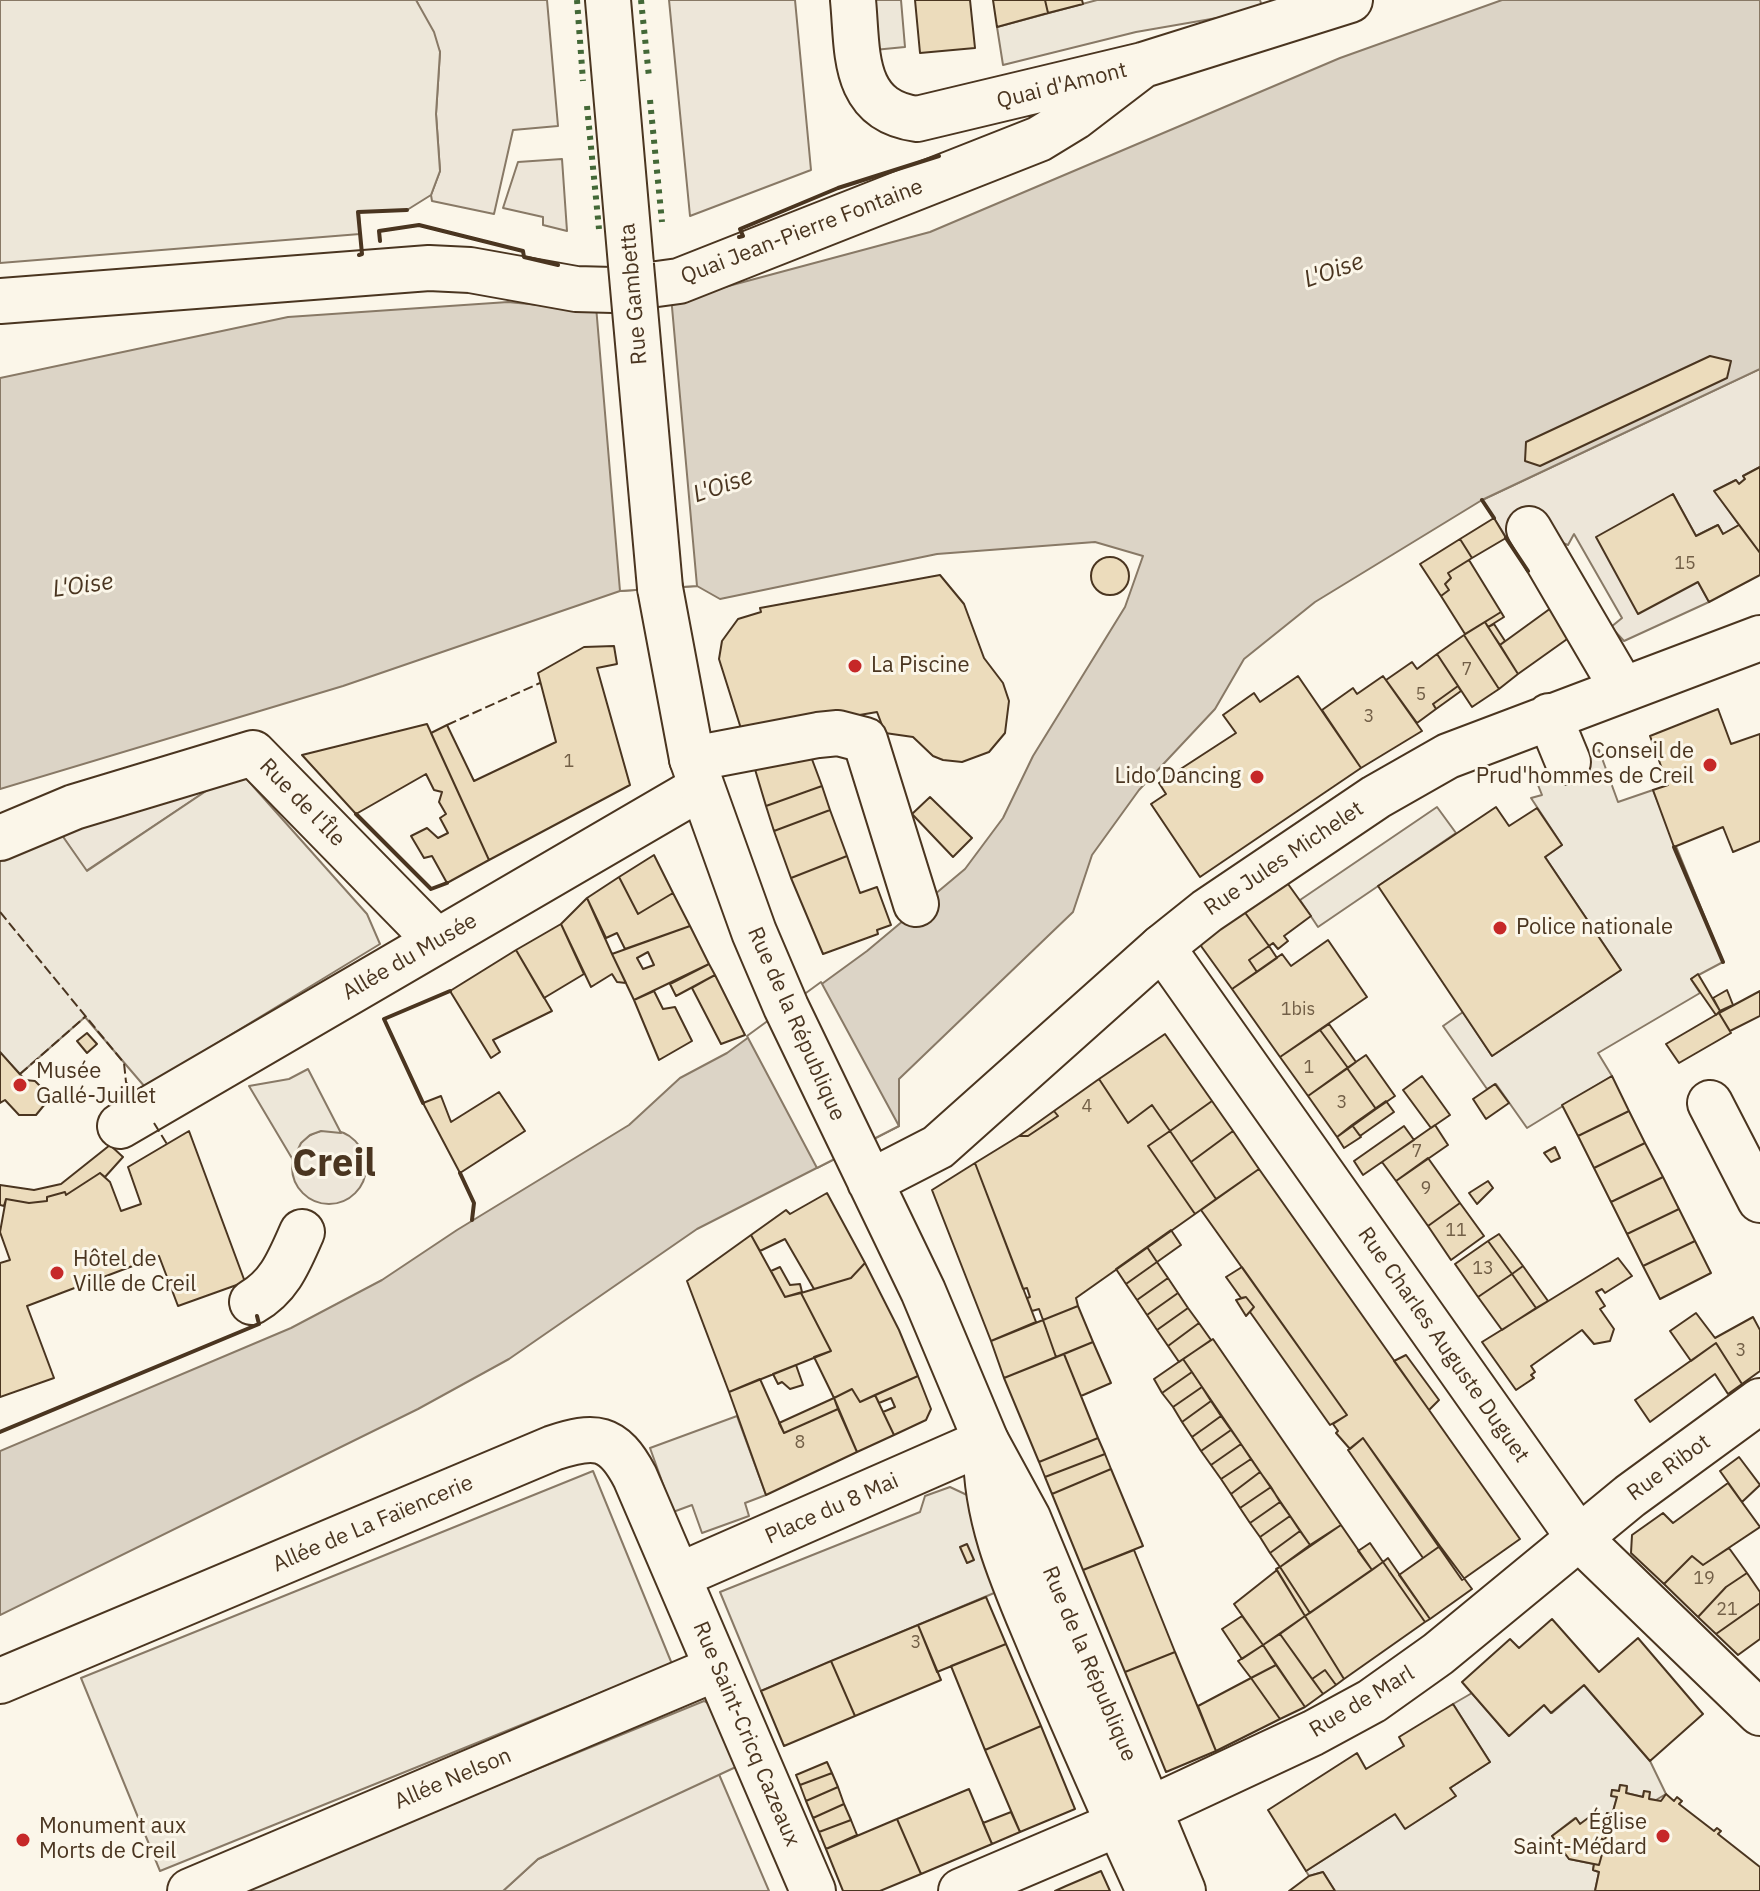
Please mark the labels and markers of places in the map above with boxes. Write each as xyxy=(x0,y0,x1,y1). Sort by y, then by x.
place label: La Piscine xyxy=(871,653,970,679)
marker: La Piscine xyxy=(846,657,864,675)
place label: Conseil de Prud'hommes de Creil xyxy=(1476,739,1694,790)
marker: Conseil de Prud'hommes de Creil xyxy=(1701,756,1719,774)
place label: Lido Dancing xyxy=(1115,764,1241,790)
marker: Lido Dancing xyxy=(1248,768,1266,786)
place label: Police nationale xyxy=(1516,915,1673,941)
marker: Police nationale xyxy=(1491,919,1509,937)
place label: Musée Gallé-Juillet xyxy=(36,1059,156,1110)
marker: Musée Gallé-Juillet xyxy=(11,1076,29,1094)
place label: Hôtel de Ville de Creil xyxy=(73,1247,196,1298)
marker: Hôtel de Ville de Creil xyxy=(48,1264,66,1282)
place label: Église Saint-Médard xyxy=(1513,1810,1647,1862)
place label: Monument aux Morts de Creil xyxy=(39,1814,186,1866)
marker: Église Saint-Médard xyxy=(1654,1827,1672,1845)
marker: Monument aux Morts de Creil xyxy=(14,1831,32,1849)

